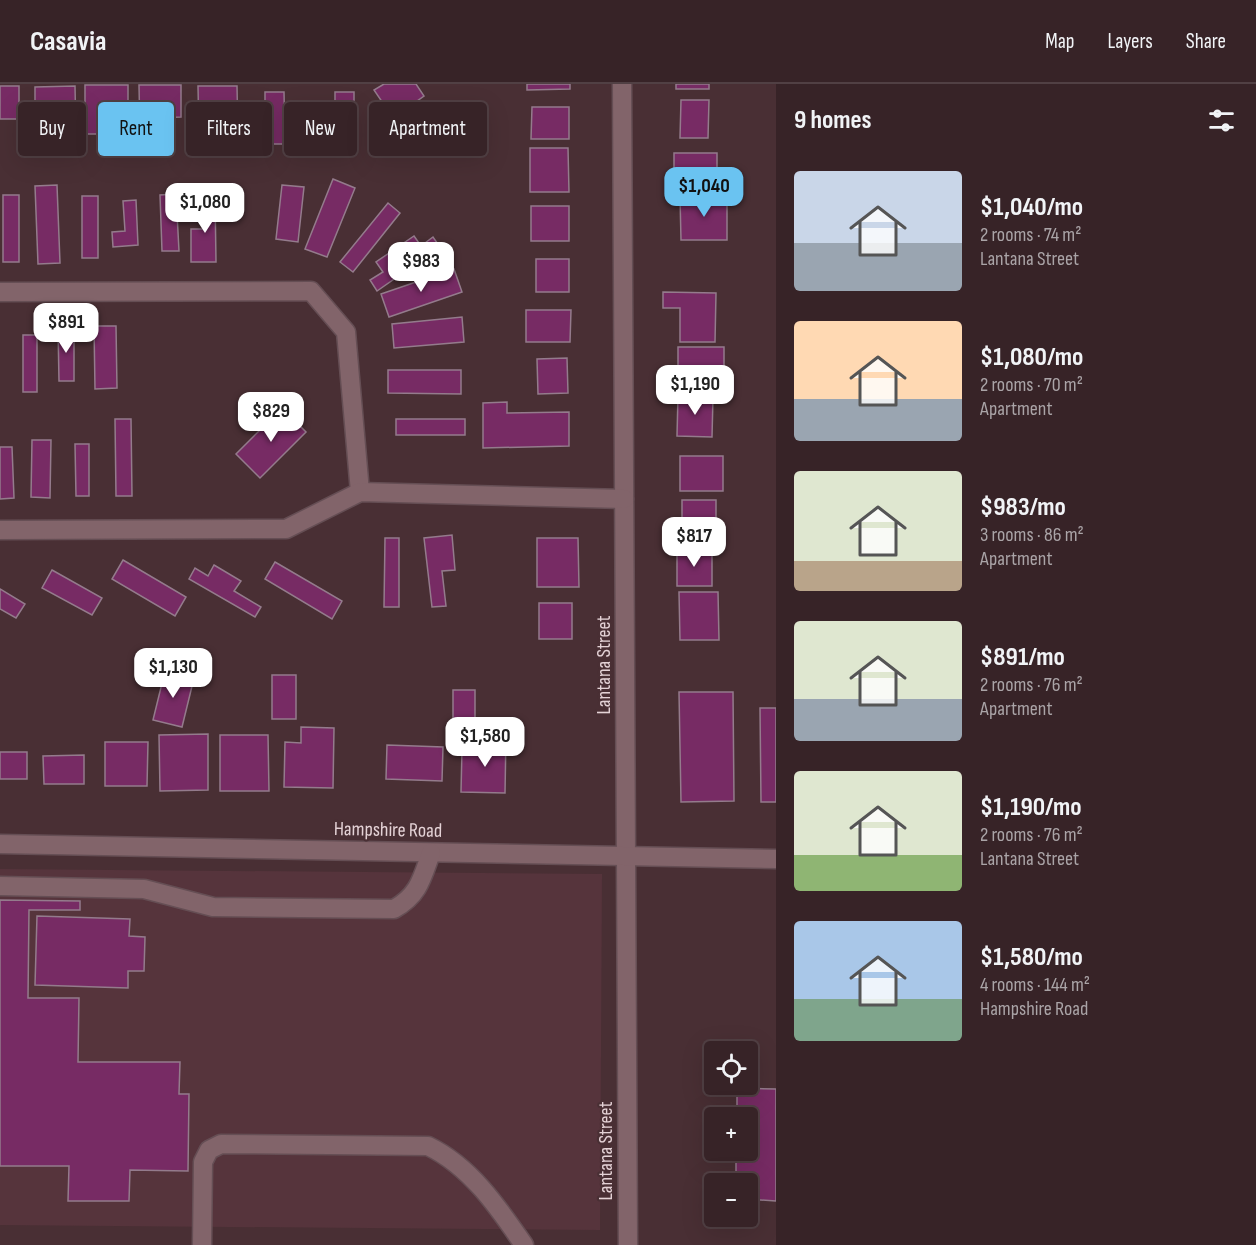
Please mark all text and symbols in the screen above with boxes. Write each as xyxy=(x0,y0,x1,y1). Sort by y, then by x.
text: Casavia xyxy=(30,25,106,58)
text: Map xyxy=(1045,29,1074,54)
text: Layers xyxy=(1107,29,1153,54)
text: Share xyxy=(1186,29,1226,54)
chip: Buy xyxy=(18,102,86,156)
chip: Rent xyxy=(98,102,174,156)
chip: Filters xyxy=(186,102,272,156)
chip: New xyxy=(284,102,357,156)
chip: Apartment xyxy=(369,102,487,156)
icon: filters xyxy=(1205,104,1238,137)
text: 9 homes xyxy=(794,105,872,136)
pin: $1,040 xyxy=(655,167,753,218)
text: $1,040 xyxy=(678,174,730,198)
pin: $1,080 xyxy=(156,183,254,234)
text: $1,080 xyxy=(179,190,231,214)
text: $1,040/mo xyxy=(980,192,1083,223)
icon: home xyxy=(842,195,914,267)
text: 2 rooms · 74 m² xyxy=(980,223,1081,247)
pin: $983 xyxy=(385,242,457,293)
text: Lantana Street xyxy=(980,247,1079,271)
text: $983 xyxy=(402,249,440,273)
pin: $891 xyxy=(30,303,102,354)
text: $891 xyxy=(48,310,84,334)
text: $1,080/mo xyxy=(980,342,1083,373)
icon: home xyxy=(842,345,914,417)
pin: $1,190 xyxy=(646,365,744,416)
text: $1,190 xyxy=(670,372,720,396)
text: 2 rooms · 70 m² xyxy=(980,373,1083,397)
pin: $829 xyxy=(235,392,307,443)
text: Apartment xyxy=(980,397,1053,421)
text: $829 xyxy=(252,399,290,423)
text: $983/mo xyxy=(980,492,1066,523)
icon: home xyxy=(842,495,914,567)
pin: $817 xyxy=(658,517,730,568)
text: 3 rooms · 86 m² xyxy=(980,523,1084,547)
text: $817 xyxy=(676,524,712,548)
text: Apartment xyxy=(980,547,1053,571)
street label: Lantana Street xyxy=(592,615,616,715)
text: $891/mo xyxy=(980,642,1065,673)
icon: home xyxy=(842,645,914,717)
pin: $1,130 xyxy=(124,648,222,699)
text: $1,130 xyxy=(148,655,198,679)
text: 2 rooms · 76 m² xyxy=(980,673,1083,697)
text: Apartment xyxy=(980,697,1053,721)
pin: $1,580 xyxy=(436,717,534,768)
text: $1,580 xyxy=(459,724,511,748)
text: $1,190/mo xyxy=(980,792,1082,823)
icon: home xyxy=(842,795,914,867)
street label: Hampshire Road xyxy=(334,817,442,843)
text: 2 rooms · 76 m² xyxy=(980,823,1083,847)
text: Lantana Street xyxy=(980,847,1079,871)
text: $1,580/mo xyxy=(980,942,1083,973)
icon: home xyxy=(842,945,914,1017)
text: 4 rooms · 144 m² xyxy=(980,973,1090,997)
text: Hampshire Road xyxy=(980,997,1088,1021)
map controls xyxy=(704,1041,758,1227)
button: locate xyxy=(704,1041,758,1095)
street label: Lantana Street xyxy=(594,1101,618,1201)
button: + xyxy=(704,1107,758,1161)
button: − xyxy=(704,1173,758,1227)

